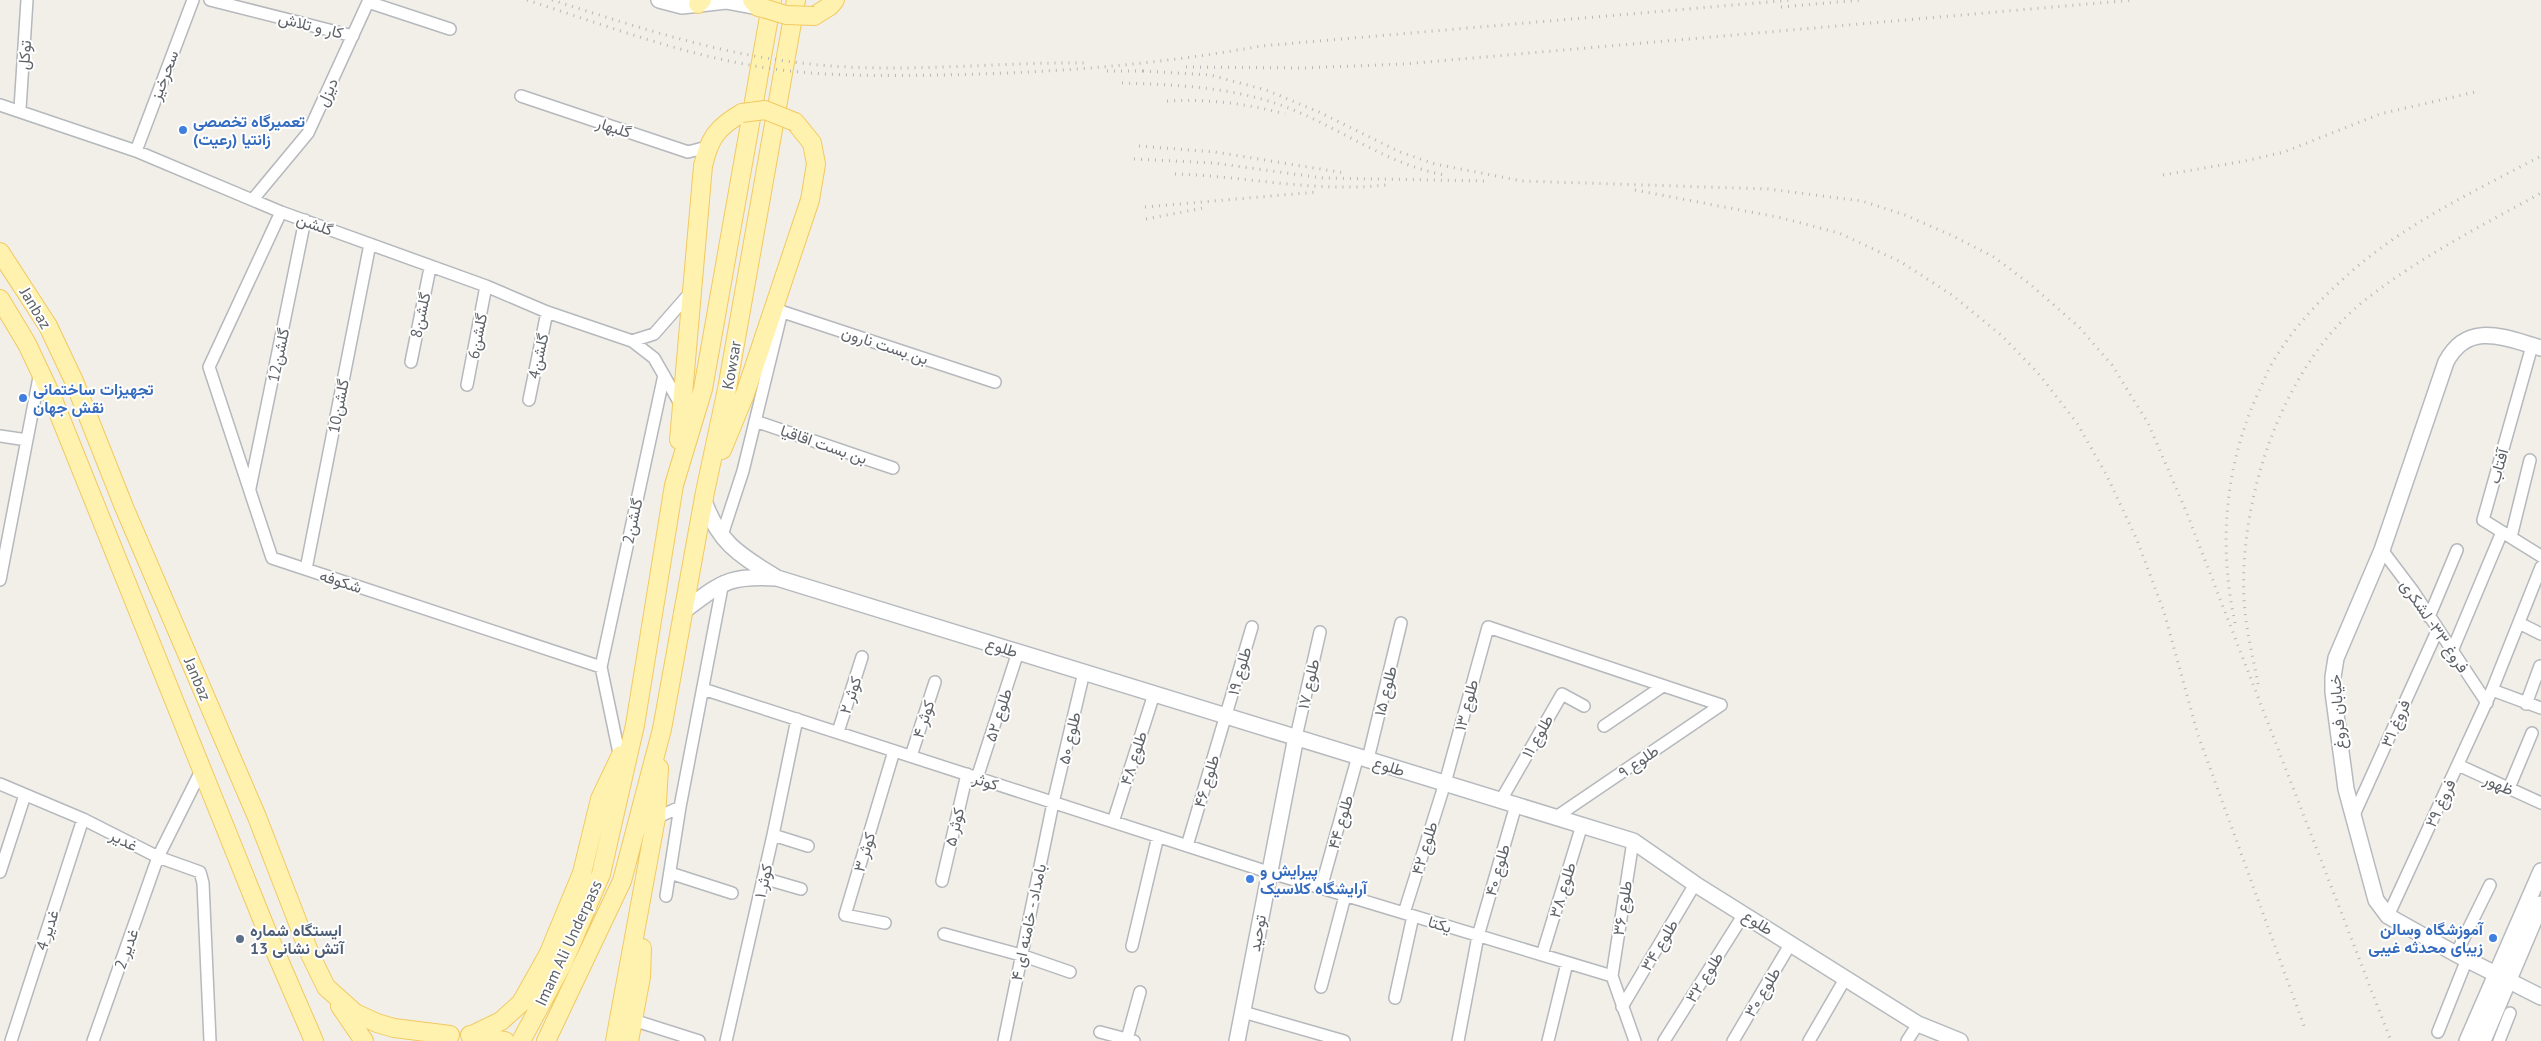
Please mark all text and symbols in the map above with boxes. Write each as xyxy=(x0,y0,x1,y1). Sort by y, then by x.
street label: کار و تلاش xyxy=(276,7,346,44)
street label: توکل xyxy=(13,39,36,71)
street label: سحرخیز xyxy=(145,47,184,104)
street label: دیزل xyxy=(312,75,343,110)
place label: تعمیرگاه تخصصی زانتیا (رعیت) xyxy=(193,111,305,150)
street label: گلبهار xyxy=(593,112,634,143)
marker: تعمیرگاه تخصصی زانتیا (رعیت) xyxy=(177,124,189,136)
street label: گلشن xyxy=(294,208,336,241)
street label: Janbaz xyxy=(15,283,56,332)
street label: گلشن8 xyxy=(405,290,436,340)
street label: گلشن6 xyxy=(463,312,492,361)
street label: بن بست نارون xyxy=(839,322,931,369)
street label: گلشن12 xyxy=(263,326,294,384)
street label: گلشن4 xyxy=(523,331,554,381)
street label: Kowsar xyxy=(717,338,745,391)
street label: گلشن10 xyxy=(323,377,354,435)
place label: تجهیزات ساختمانی نقش جهان xyxy=(33,379,154,418)
marker: تجهیزات ساختمانی نقش جهان xyxy=(17,392,29,404)
street label: بن بست اقاقیا xyxy=(778,420,870,469)
street label: آفتاب xyxy=(2484,445,2513,486)
street label: گلشن2 xyxy=(617,496,648,546)
street label: شکوفه xyxy=(317,565,365,598)
street label: فروغ ۳۳- لشکری xyxy=(2395,576,2474,678)
street label: طلوع xyxy=(983,633,1020,663)
street label: طلوع ۱۹ xyxy=(1223,645,1257,698)
street label: Janbaz xyxy=(180,653,216,704)
street label: طلوع ۱۷ xyxy=(1293,657,1325,711)
street label: طلوع ۱۵ xyxy=(1369,664,1403,719)
street label: خیابان فروغ xyxy=(2324,673,2352,750)
street label: کوثر ۲ xyxy=(835,674,866,716)
street label: طلوع ۱۳ xyxy=(1450,677,1484,733)
street label: طلوع ۵۲ xyxy=(980,686,1018,745)
street label: فروغ ۳۱ xyxy=(2376,696,2416,751)
street label: کوثر ۴ xyxy=(908,697,939,741)
street label: طلوع ۵۰ xyxy=(1053,710,1087,767)
street label: طلوع ۱۱ xyxy=(1517,711,1559,762)
street label: طلوع ۴۸ xyxy=(1115,729,1153,788)
street label: طلوع ۹ xyxy=(1614,740,1663,783)
street label: طلوع ۴۶ xyxy=(1189,752,1225,810)
street label: طلوع xyxy=(1370,752,1407,782)
street label: کوثر xyxy=(970,767,1001,795)
street label: ظهور xyxy=(2479,768,2517,801)
street label: فروغ ۲۹ xyxy=(2420,776,2462,831)
street label: طلوع ۴۴ xyxy=(1323,793,1359,852)
street label: کوثر ۵ xyxy=(940,806,969,848)
street label: طلوع ۴۲ xyxy=(1406,819,1443,877)
street label: غدیر xyxy=(105,824,141,856)
street label: کوثر ۳ xyxy=(849,830,880,874)
street label: طلوع ۴۰ xyxy=(1480,842,1516,899)
place label: پیرایش و آرایشگاه کلاسیک xyxy=(1260,860,1369,899)
street label: طلوع ۳۸ xyxy=(1544,860,1582,921)
street label: کوثر ۱ xyxy=(749,862,778,900)
street label: بامداد - خامنه ای ۴ xyxy=(1006,862,1051,982)
marker: پیرایش و آرایشگاه کلاسیک xyxy=(1244,873,1256,885)
street label: Imam Ali Underpass xyxy=(530,877,606,1009)
street label: طلوع ۳۶ xyxy=(1608,879,1638,937)
street label: طلوع xyxy=(1738,905,1777,941)
street label: غدیر 4 xyxy=(31,907,64,953)
street label: یکتا xyxy=(1426,911,1454,937)
street label: توحید xyxy=(1244,913,1271,953)
street label: طلوع ۳۴ xyxy=(1636,916,1684,975)
place label: آموزشگاه وسالن زیبای محدثه غیبی xyxy=(2368,919,2485,958)
place label: ایستگاه شماره 13 آتش نشانی xyxy=(250,920,346,958)
street label: غدیر 2 xyxy=(109,926,143,972)
marker: آموزشگاه وسالن زیبای محدثه غیبی xyxy=(2487,932,2499,944)
marker: ایستگاه شماره 13 آتش نشانی xyxy=(234,933,246,945)
street label: طلوع ۳۲ xyxy=(1681,948,1729,1007)
street label: طلوع ۳۰ xyxy=(1739,964,1786,1021)

